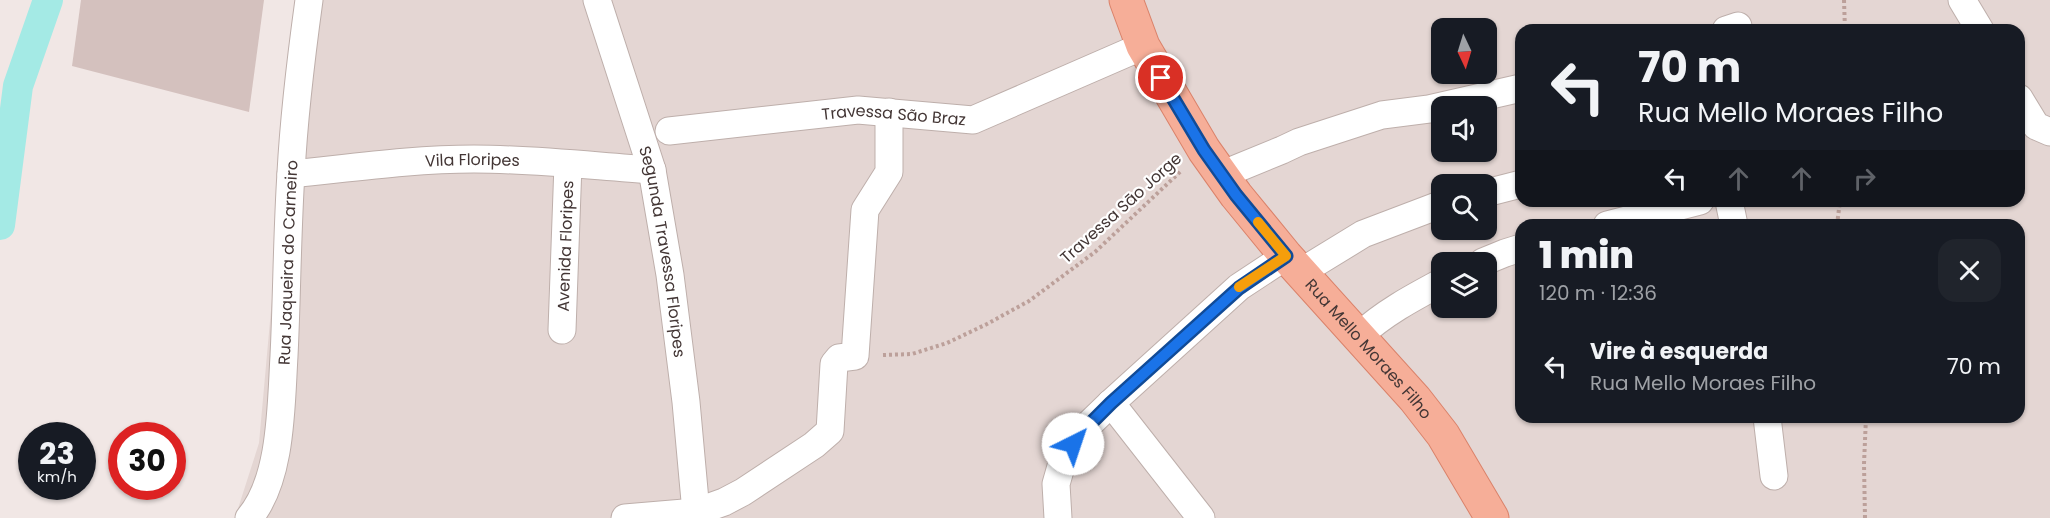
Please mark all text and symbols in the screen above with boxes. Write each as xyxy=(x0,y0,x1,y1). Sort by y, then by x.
north arrow xyxy=(1431,18,1497,84)
map controls xyxy=(1431,18,1497,318)
text: 70 m xyxy=(1638,38,1741,97)
icon: left xyxy=(1539,48,1617,126)
pin xyxy=(1135,52,1186,103)
icon: arrive xyxy=(1144,61,1177,94)
text: Rua Mello Moraes Filho xyxy=(1638,94,1943,131)
button: sound xyxy=(1431,96,1497,162)
street label: Travessa São Braz xyxy=(820,98,967,131)
street label: Segunda Travessa Floripes xyxy=(633,143,692,359)
street label: Vila Floripes xyxy=(424,147,520,172)
street label: Travessa Sāo Jorge xyxy=(1055,147,1187,269)
street label: Rua Jaqueira do Carneiro xyxy=(272,159,303,366)
icon: left xyxy=(1659,162,1692,195)
icon: ahead xyxy=(1722,162,1755,195)
icon: ahead xyxy=(1785,162,1818,195)
icon: right xyxy=(1848,162,1881,195)
button: search xyxy=(1431,174,1497,240)
street label: Avenida Floripes xyxy=(551,180,579,312)
text: 1 min xyxy=(1539,230,1634,281)
button: close xyxy=(1938,239,2001,302)
button: layers xyxy=(1431,252,1497,318)
street label: Rua Mello Moraes Filho xyxy=(1300,273,1438,424)
text: 120 m · 12:36 xyxy=(1539,279,1657,307)
text: Vire à esquerda xyxy=(1590,336,1768,367)
icon: left xyxy=(1539,350,1572,383)
text: 70 m xyxy=(1947,351,2001,382)
text: Rua Mello Moraes Filho xyxy=(1590,369,1816,397)
position arrow xyxy=(1041,412,1105,476)
speed limit sign: 30 xyxy=(108,422,186,500)
text: 23 xyxy=(39,432,75,475)
text: km/h xyxy=(37,466,77,487)

